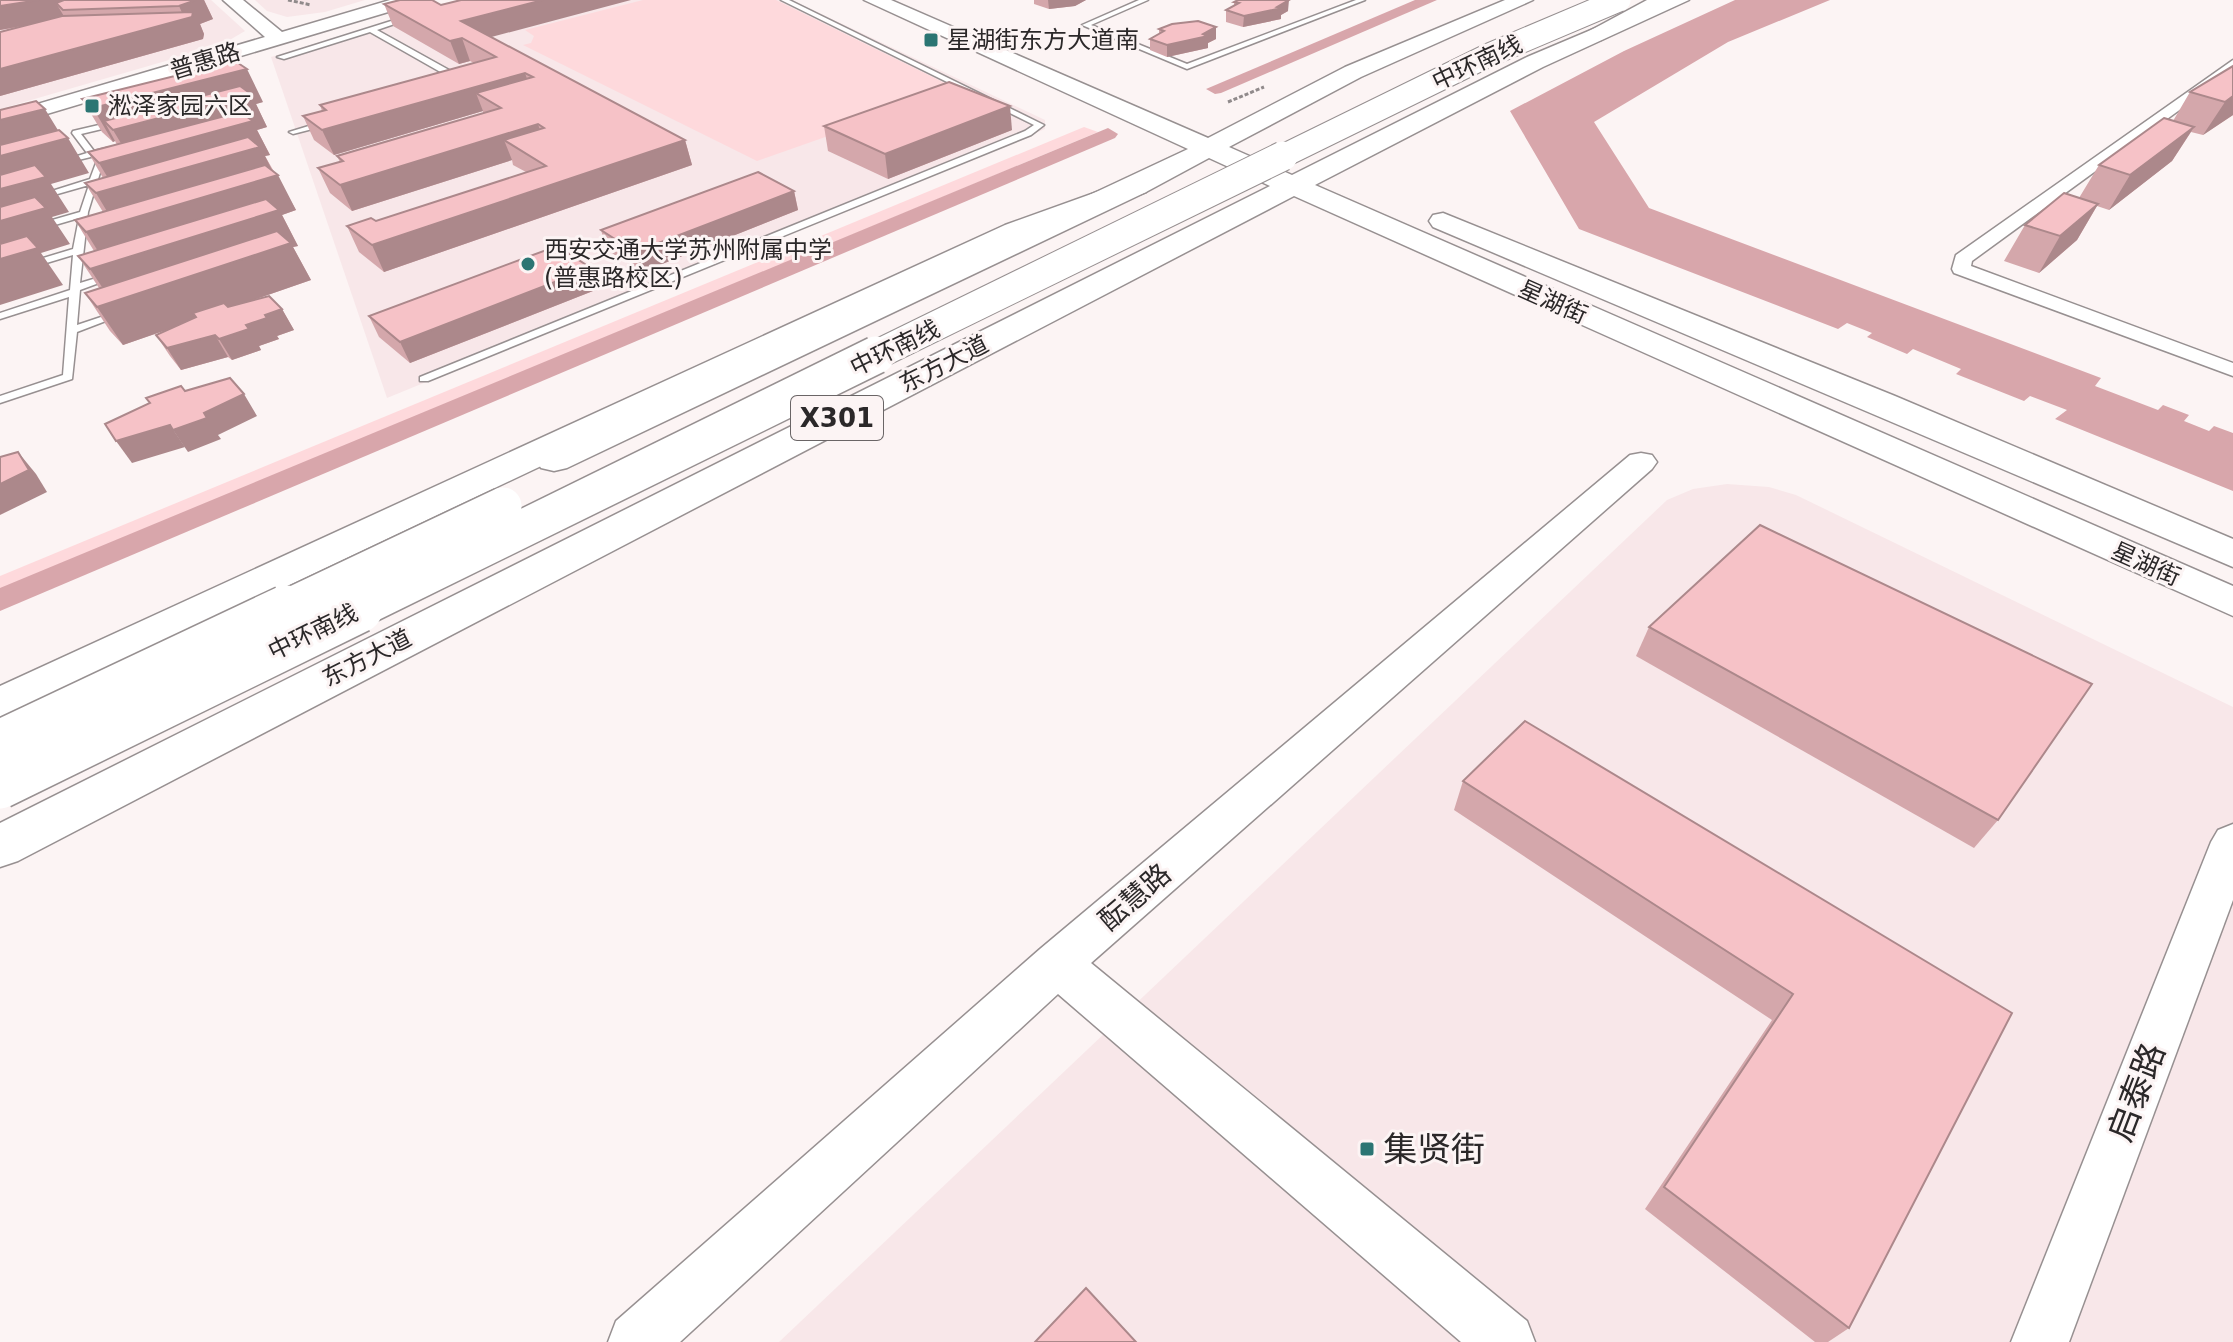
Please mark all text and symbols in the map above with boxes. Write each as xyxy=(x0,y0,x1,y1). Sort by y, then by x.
place label: 星湖街东方大道南 xyxy=(947,26,1139,54)
street label: 中环南线 xyxy=(1428,30,1526,96)
marker: 星湖街东方大道南 xyxy=(922,31,940,49)
street label: 普惠路 xyxy=(166,37,244,85)
place label: 淞泽家园六区 xyxy=(108,92,252,120)
marker: 淞泽家园六区 xyxy=(83,97,101,115)
place label: 西安交通大学苏州附属中学 (普惠路校区) xyxy=(544,236,832,292)
marker: 西安交通大学苏州附属中学 (普惠路校区) xyxy=(519,255,537,273)
street label: 星湖街 xyxy=(1514,275,1592,329)
street label: 中环南线 xyxy=(846,314,944,382)
street label: 东方大道 xyxy=(895,330,993,398)
road number: X301 xyxy=(791,396,883,440)
street label: 星湖街 xyxy=(2107,537,2185,591)
street label: 中环南线 xyxy=(264,598,362,666)
street label: 东方大道 xyxy=(318,624,416,692)
street label: 酝慧路 xyxy=(1092,857,1178,937)
street label: 启泰路 xyxy=(2099,1037,2173,1147)
place label: 集贤街 xyxy=(1383,1129,1485,1169)
marker: 集贤街 xyxy=(1358,1140,1376,1158)

